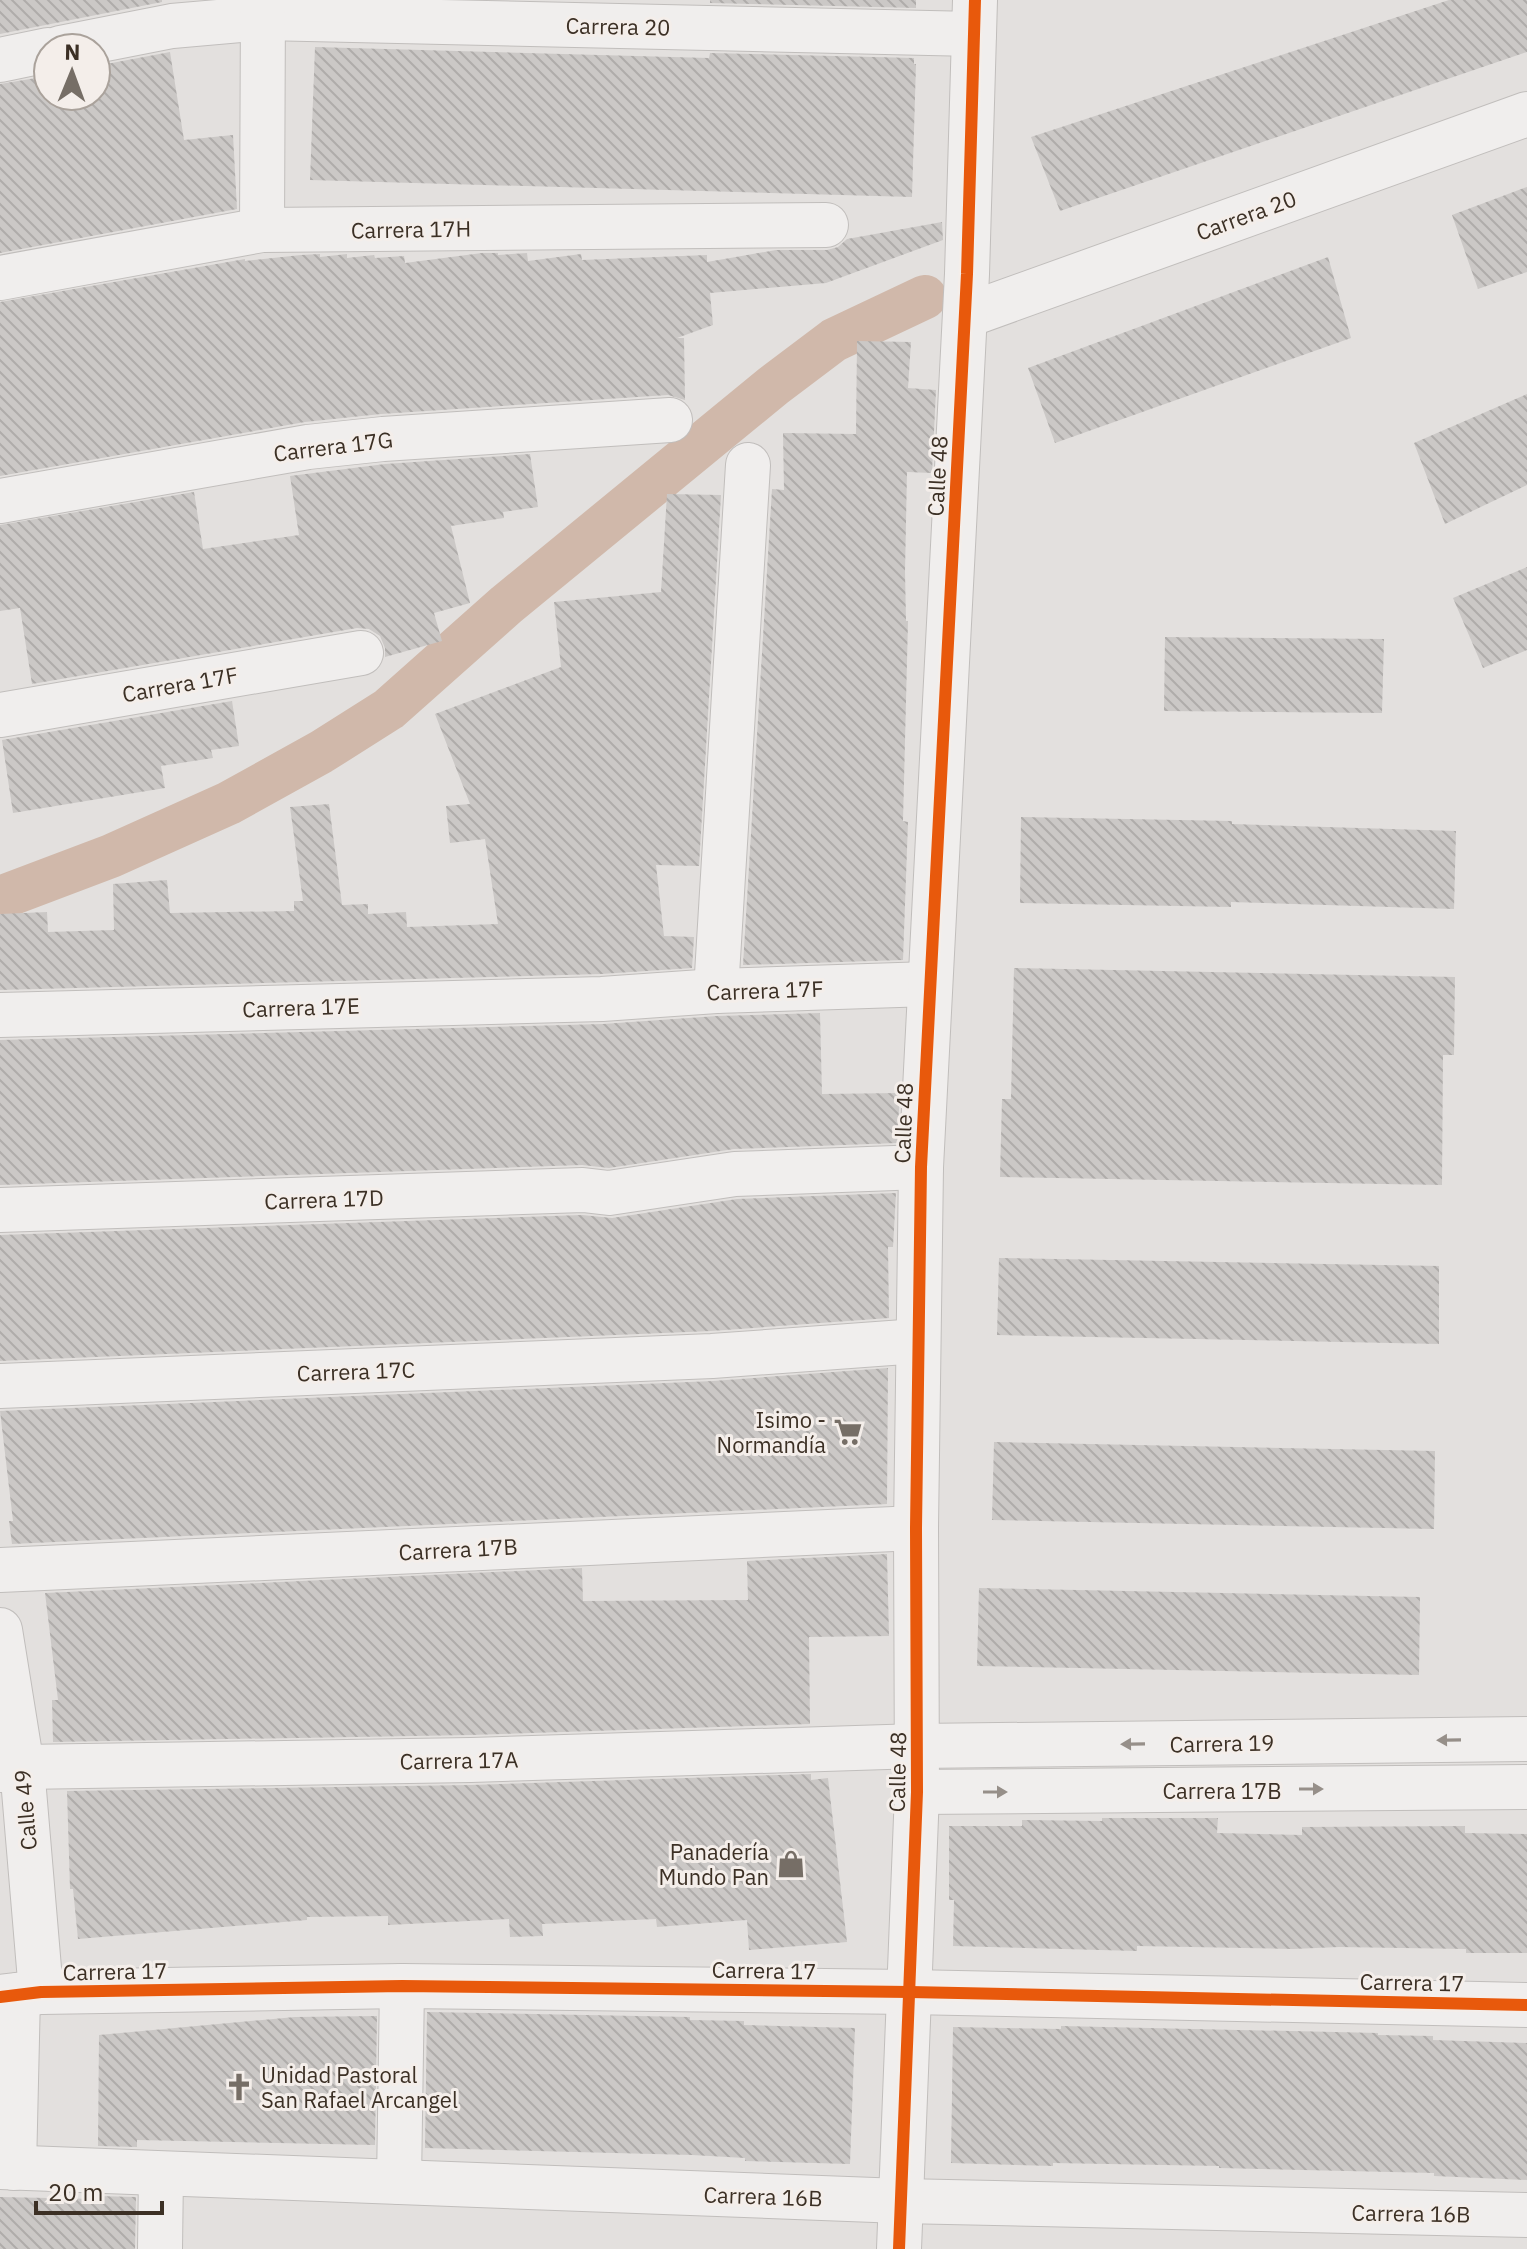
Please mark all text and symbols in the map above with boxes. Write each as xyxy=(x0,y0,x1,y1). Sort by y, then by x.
street label: Carrera 20 xyxy=(565,11,671,41)
north arrow xyxy=(32,32,112,112)
text: N xyxy=(64,37,81,66)
street label: Carrera 20 xyxy=(1192,183,1300,247)
street label: Carrera 17H xyxy=(351,213,471,245)
street label: Carrera 17G xyxy=(272,424,394,468)
street label: Calle 48 xyxy=(920,435,954,517)
street label: Carrera 17F xyxy=(120,660,240,708)
street label: Carrera 17F xyxy=(706,973,824,1007)
street label: Carrera 17E xyxy=(242,990,360,1024)
street label: Calle 48 xyxy=(887,1082,919,1164)
street label: Carrera 17D xyxy=(264,1182,384,1216)
street label: Carrera 17C xyxy=(296,1354,416,1388)
place label: Isimo - Normandía xyxy=(717,1405,826,1459)
supermarket icon: Isimo - Normandía xyxy=(833,1417,863,1447)
street label: Carrera 17B xyxy=(398,1531,518,1567)
street label: Carrera 19 xyxy=(1169,1728,1275,1758)
street label: Calle 48 xyxy=(882,1731,912,1813)
one-way arrow xyxy=(1436,1734,1461,1746)
one-way arrow xyxy=(1120,1738,1145,1750)
street label: Carrera 17A xyxy=(399,1744,519,1776)
street label: Calle 49 xyxy=(7,1768,43,1852)
street label: Carrera 17B xyxy=(1162,1776,1282,1805)
one-way arrow xyxy=(1299,1783,1324,1795)
one-way arrow xyxy=(983,1786,1008,1798)
place label: Panadería Mundo Pan xyxy=(659,1837,769,1891)
shop icon: Panadería Mundo Pan xyxy=(776,1849,806,1879)
street label: Carrera 17 xyxy=(711,1955,817,1985)
street label: Carrera 17 xyxy=(62,1956,168,1986)
street label: Carrera 17 xyxy=(1359,1967,1465,1997)
place label: Unidad Pastoral San Rafael Arcangel xyxy=(261,2060,458,2114)
church icon: Unidad Pastoral San Rafael Arcangel xyxy=(224,2072,254,2102)
scale bar xyxy=(36,2165,162,2215)
text: 20 m xyxy=(48,2176,103,2208)
street label: Carrera 16B xyxy=(703,2179,823,2213)
street label: Carrera 16B xyxy=(1351,2197,1471,2229)

